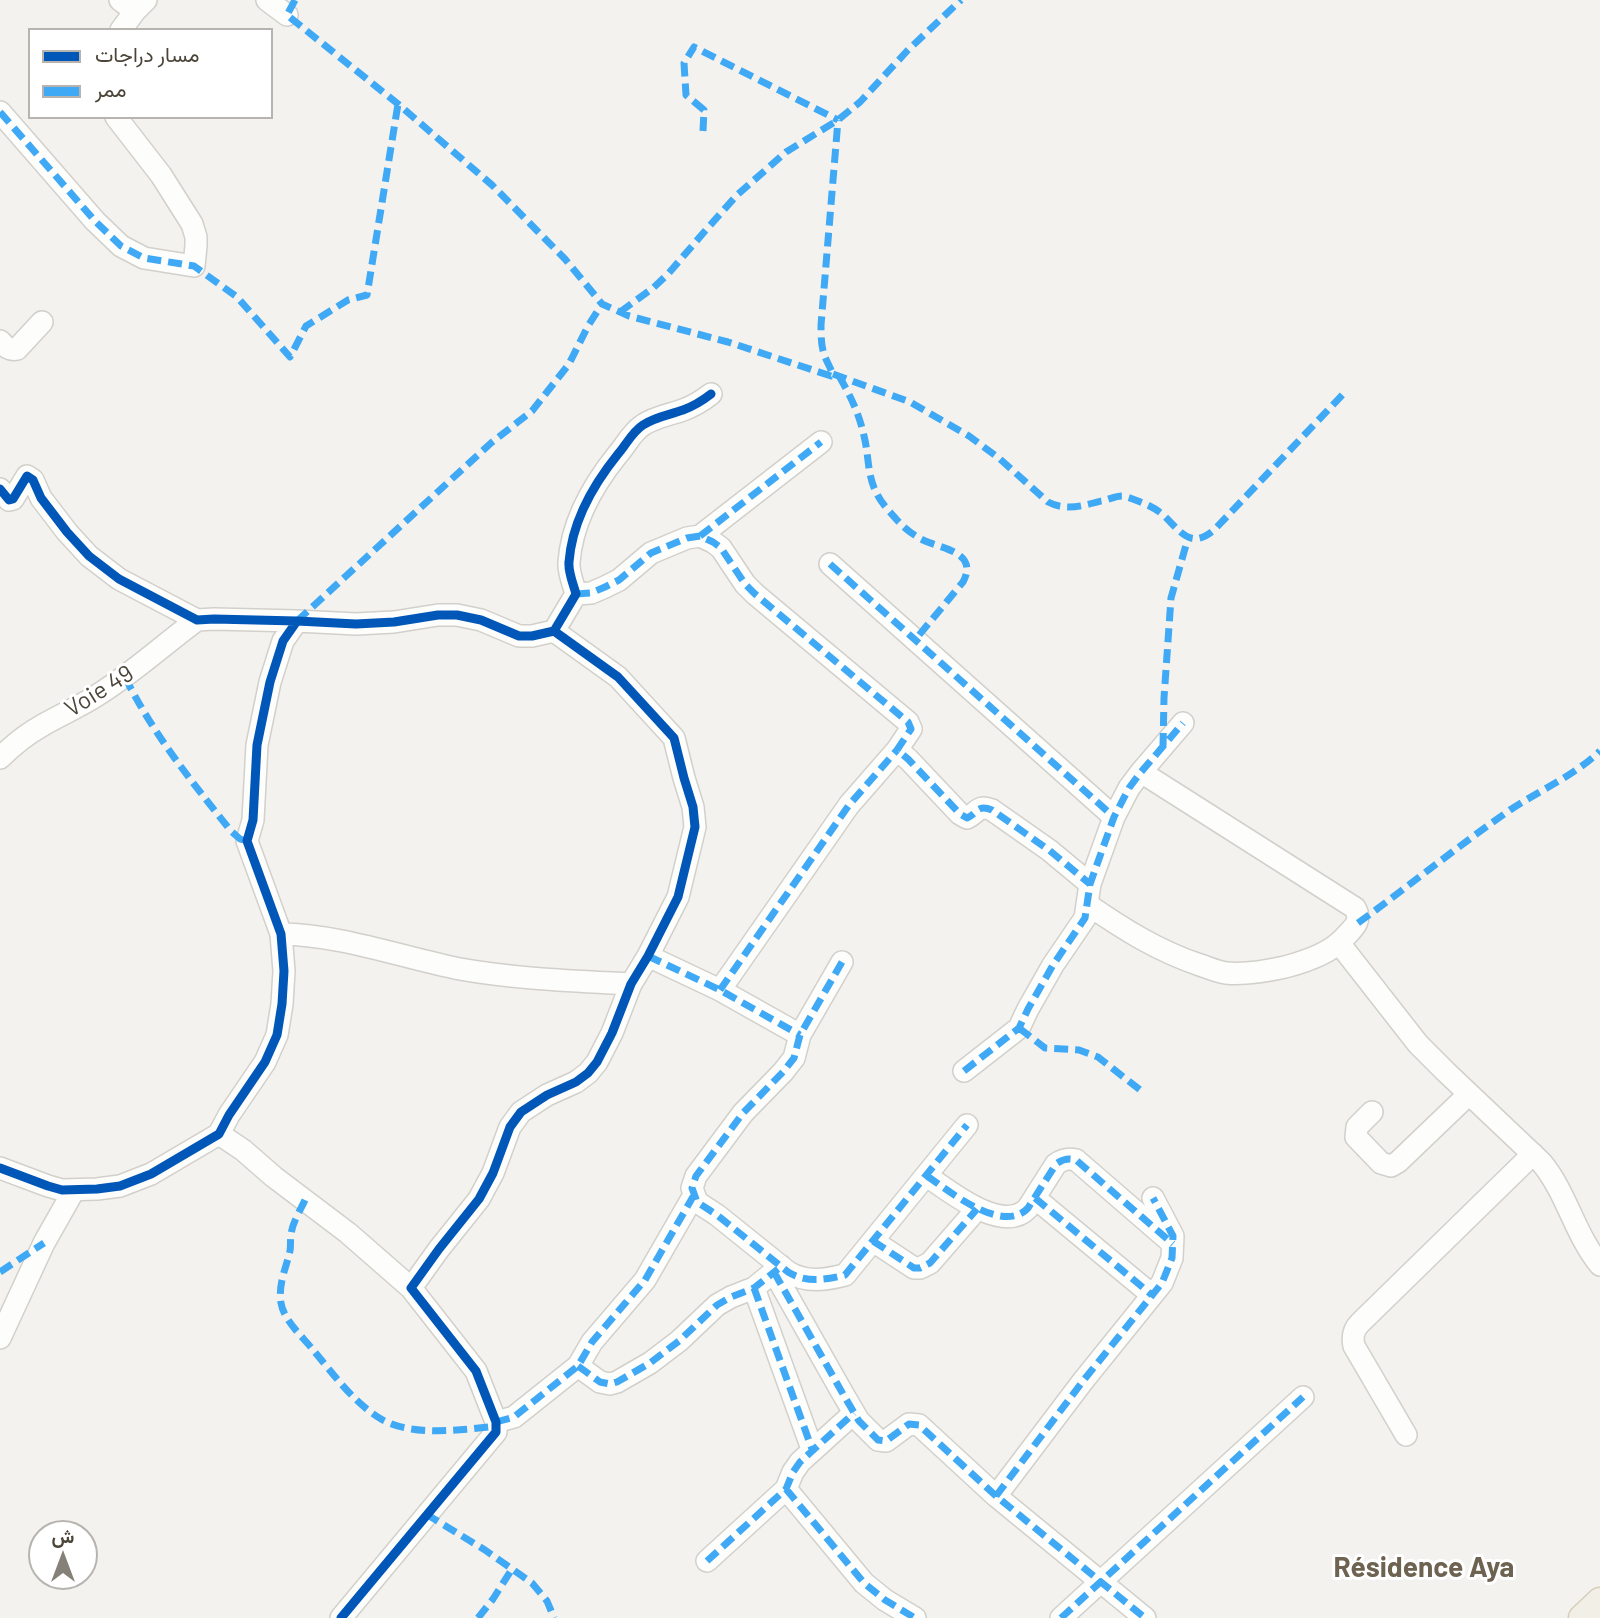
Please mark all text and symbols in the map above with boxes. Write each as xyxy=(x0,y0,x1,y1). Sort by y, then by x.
legend xyxy=(28,28,273,119)
text: مسار دراجات xyxy=(95,41,199,66)
text: ممر xyxy=(95,76,126,101)
street label: Voie 49 xyxy=(59,659,139,723)
north arrow xyxy=(28,1520,98,1590)
text: ش xyxy=(52,1524,74,1547)
district label: Résidence Aya xyxy=(1334,1551,1514,1585)

